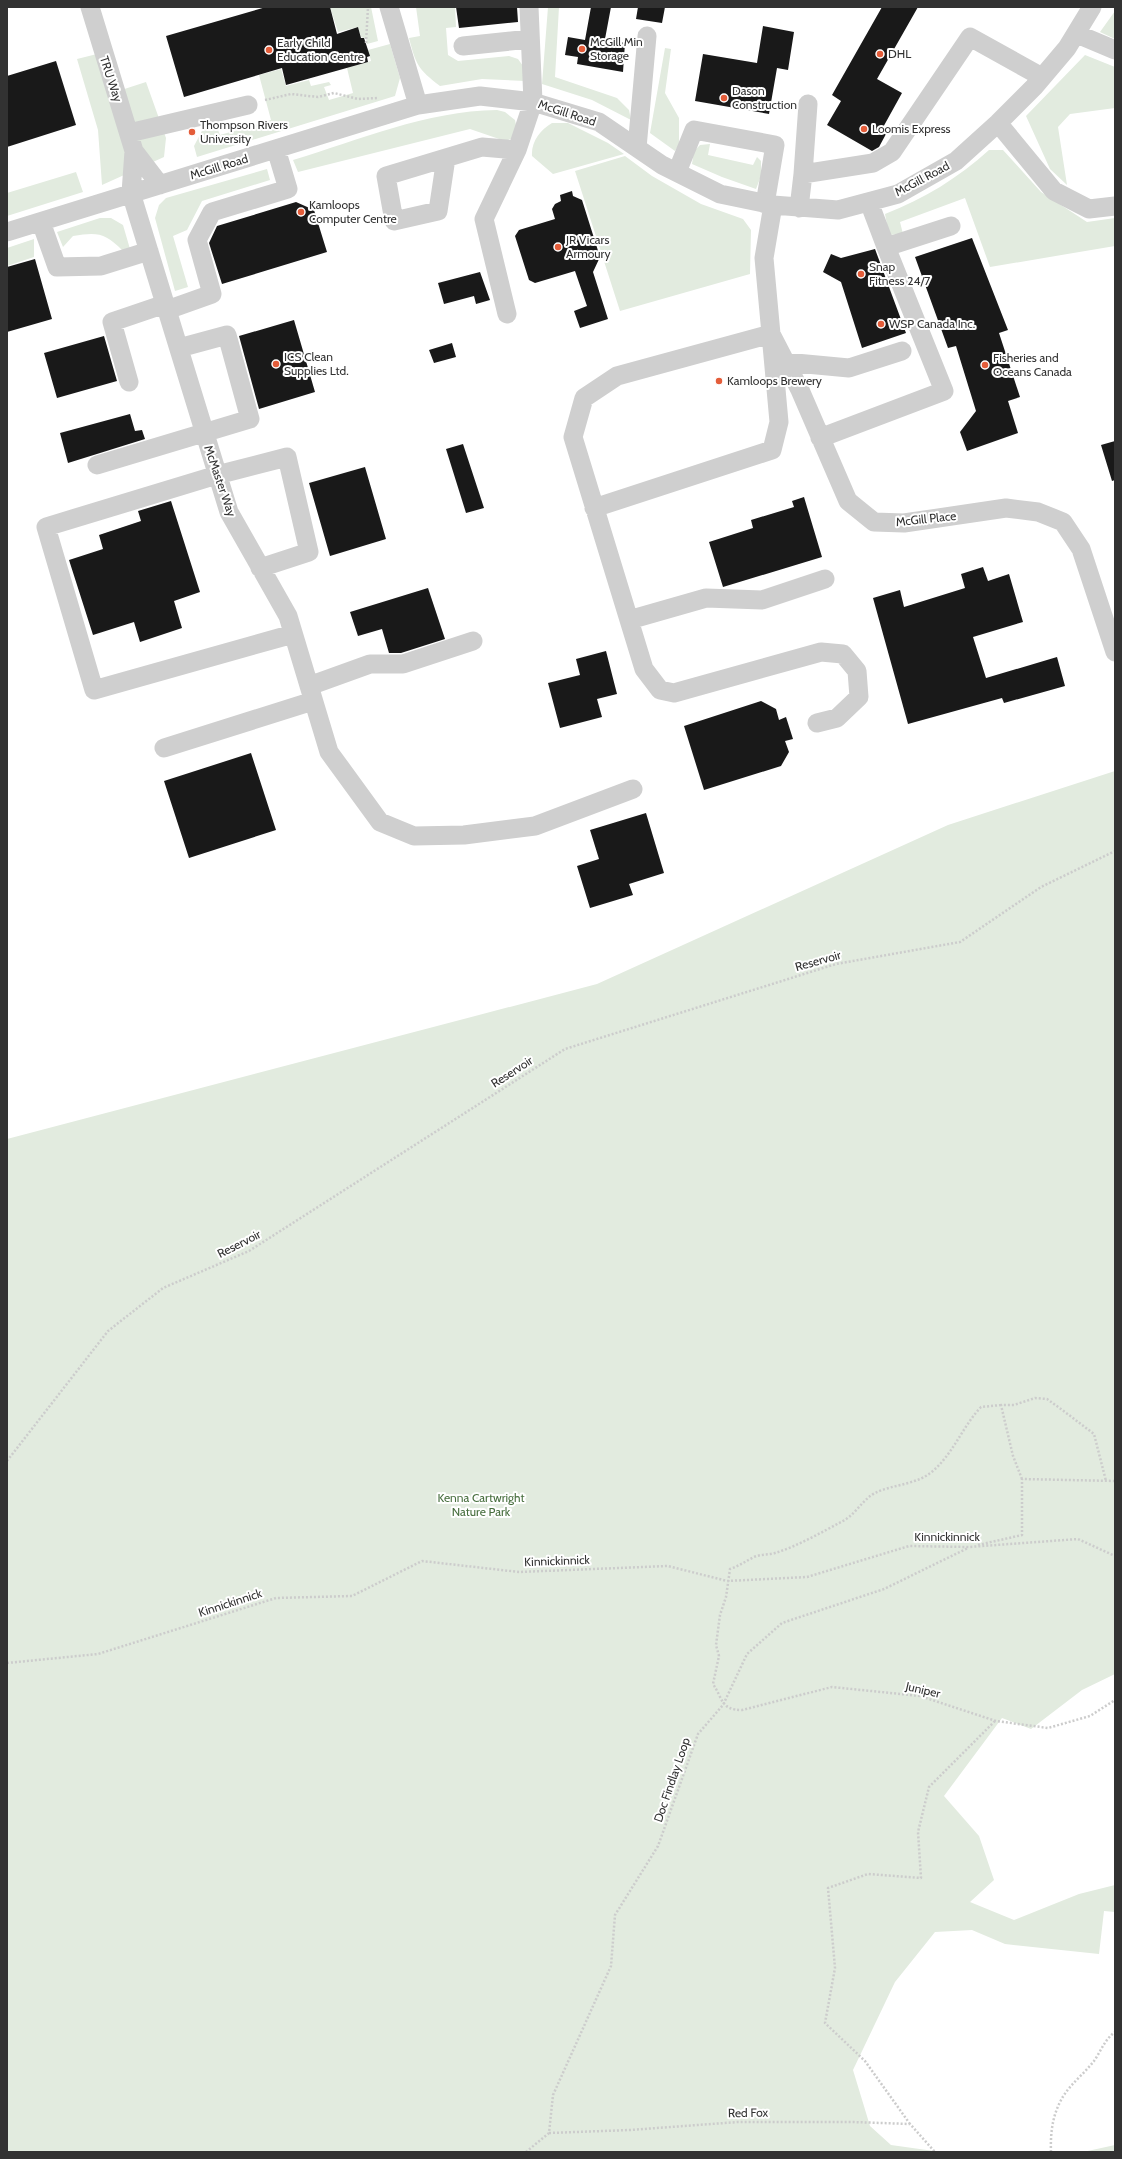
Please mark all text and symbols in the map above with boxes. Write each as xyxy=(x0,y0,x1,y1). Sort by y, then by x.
place label: McGill Min Storage xyxy=(590,34,643,63)
place label: Early Child Education Centre xyxy=(277,35,364,64)
marker: McGill Min Storage xyxy=(577,44,587,54)
marker: Early Child Education Centre xyxy=(264,45,274,55)
place label: DHL xyxy=(888,46,911,61)
marker: DHL xyxy=(875,49,885,59)
street label: TRU Way xyxy=(97,54,126,104)
place label: Dason Construction xyxy=(732,83,797,112)
marker: Dason Construction xyxy=(719,93,729,103)
street label: McGill Road xyxy=(536,96,598,129)
place label: Thompson Rivers University xyxy=(200,117,288,146)
place label: Loomis Express xyxy=(872,121,951,136)
marker: Loomis Express xyxy=(859,124,869,134)
marker: Thompson Rivers University xyxy=(187,127,197,137)
street label: McGill Road xyxy=(188,151,250,182)
street label: McGill Road xyxy=(892,158,952,199)
place label: Kamloops Computer Centre xyxy=(309,197,397,226)
marker: Kamloops Computer Centre xyxy=(296,207,306,217)
place label: JR Vicars Armoury xyxy=(565,232,610,261)
marker: JR Vicars Armoury xyxy=(553,242,563,252)
place label: Snap Fitness 24/7 xyxy=(869,259,930,288)
marker: Snap Fitness 24/7 xyxy=(856,269,866,279)
place label: WSP Canada Inc. xyxy=(889,316,975,331)
marker: WSP Canada Inc. xyxy=(876,319,886,329)
place label: ICS Clean Supplies Ltd. xyxy=(284,349,349,378)
place label: Fisheries and Oceans Canada xyxy=(993,350,1072,379)
marker: ICS Clean Supplies Ltd. xyxy=(271,359,281,369)
marker: Fisheries and Oceans Canada xyxy=(980,360,990,370)
place label: Kamloops Brewery xyxy=(727,373,822,388)
marker: Kamloops Brewery xyxy=(714,376,724,386)
street label: McMaster Way xyxy=(201,443,240,518)
street label: McGill Place xyxy=(895,508,957,529)
street label: Reservoir xyxy=(793,947,843,974)
street label: Reservoir xyxy=(488,1052,536,1091)
street label: Reservoir xyxy=(215,1226,263,1261)
park label: Kenna Cartwright Nature Park xyxy=(438,1490,524,1519)
street label: Kinnickinnick xyxy=(914,1529,980,1544)
street label: Kinnickinnick xyxy=(524,1552,591,1569)
street label: Kinnickinnick xyxy=(196,1585,264,1620)
street label: Juniper xyxy=(903,1678,942,1701)
street label: Doc Findlay Loop xyxy=(650,1735,693,1824)
street label: Red Fox xyxy=(728,2105,769,2120)

